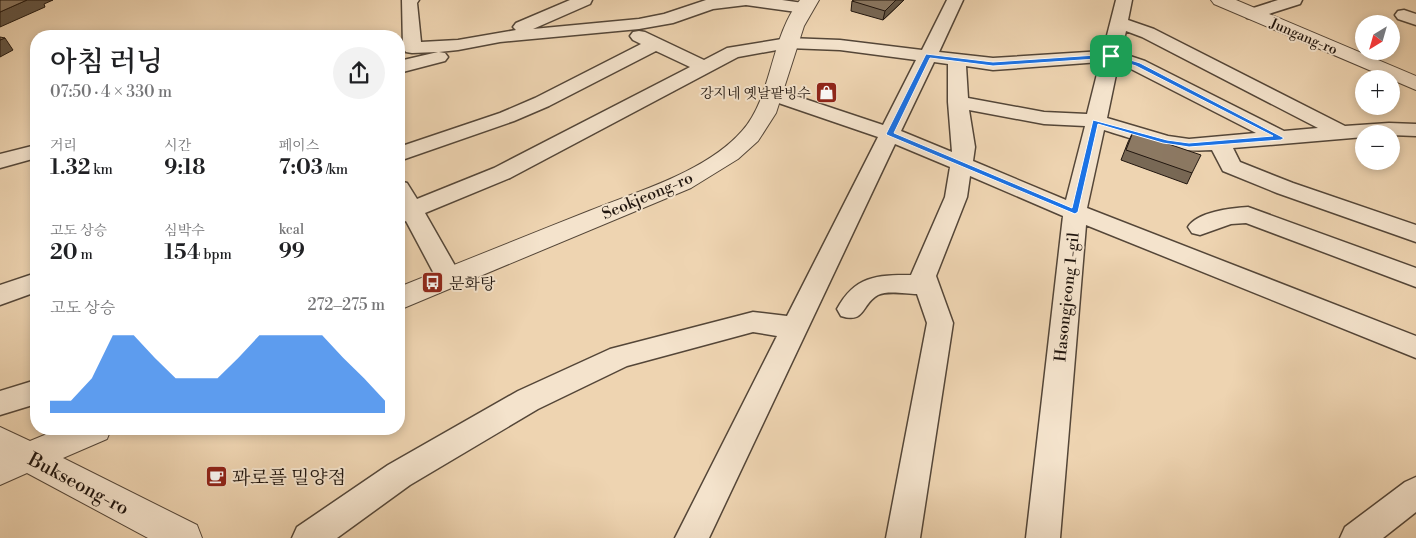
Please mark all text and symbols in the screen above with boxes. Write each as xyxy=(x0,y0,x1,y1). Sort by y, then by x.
street label: Jungang-ro xyxy=(1266,14,1340,59)
north arrow xyxy=(1355,15,1400,60)
map controls xyxy=(1355,15,1400,170)
pin xyxy=(1090,35,1132,77)
icon: arrive xyxy=(1097,42,1125,70)
text: 아침 러닝 xyxy=(50,45,163,80)
button: share xyxy=(333,47,385,99)
button: + xyxy=(1355,70,1400,115)
shop icon: 강지네 옛날팥빙수 xyxy=(815,81,839,105)
text: 07:50 · 4 × 330 m xyxy=(50,82,172,102)
place label: 강지네 옛날팥빙수 xyxy=(700,85,811,103)
button: − xyxy=(1355,125,1400,170)
text: 거리 xyxy=(50,137,77,155)
text: 시간 xyxy=(164,137,191,155)
text: 페이스 xyxy=(279,137,319,155)
text: 1.32 xyxy=(50,155,90,181)
text: 9:18 xyxy=(164,155,205,181)
text: 7:03 xyxy=(279,155,323,181)
text: km xyxy=(90,161,113,179)
text: /km xyxy=(323,161,348,179)
street label: Seokjeong-ro xyxy=(599,168,696,224)
text: kcal xyxy=(279,221,304,239)
text: 고도 상승 xyxy=(50,222,107,240)
text: 심박수 xyxy=(164,222,205,240)
street label: Hasongjeong 1-gil xyxy=(1050,231,1084,363)
text: 99 xyxy=(279,239,305,265)
text: 20 xyxy=(50,240,78,266)
text: 154 xyxy=(164,240,201,266)
text: m xyxy=(78,246,93,264)
text: bpm xyxy=(201,246,232,264)
bus stop icon: 문화탕 xyxy=(421,271,445,295)
place label: 문화탕 xyxy=(449,274,496,294)
text: 272–275 m xyxy=(307,295,385,315)
text: 고도 상승 xyxy=(50,298,115,318)
street label: Bukseong-ro xyxy=(23,447,133,520)
cafe icon: 꽈로플 밀양점 xyxy=(204,465,228,489)
place label: 꽈로플 밀양점 xyxy=(232,466,346,490)

